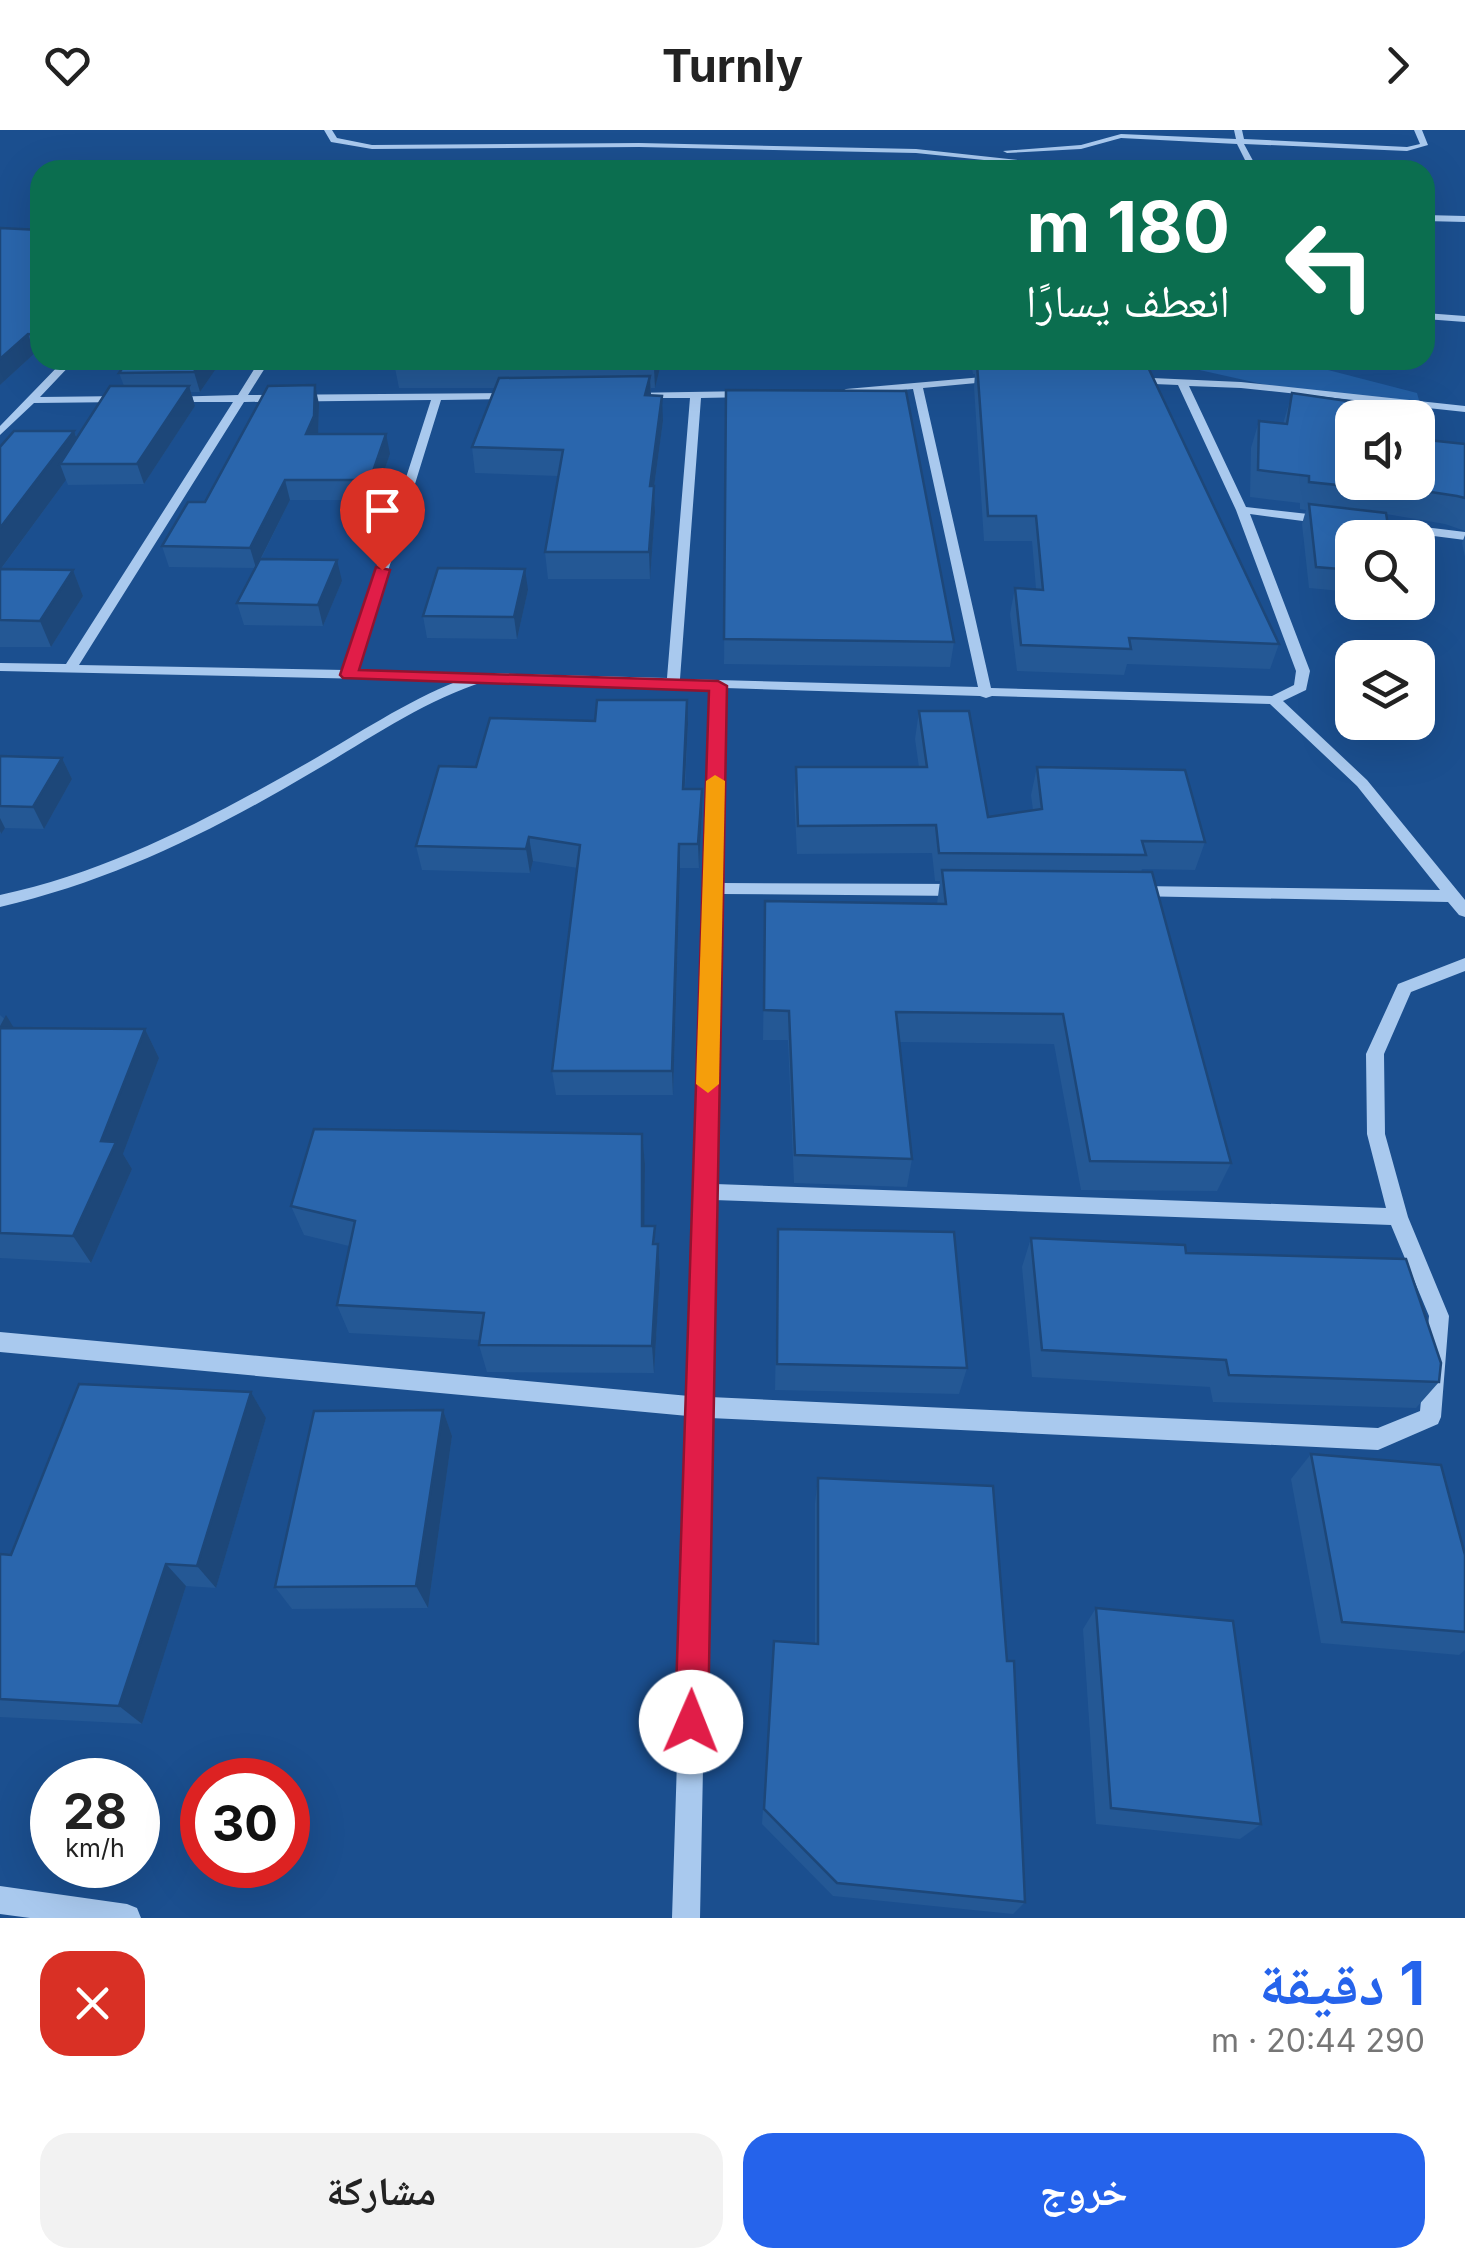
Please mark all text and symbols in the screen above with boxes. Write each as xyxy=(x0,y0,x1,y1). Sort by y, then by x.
icon: heart xyxy=(40,38,95,93)
text: Turnly xyxy=(662,38,803,93)
icon: forward xyxy=(1370,38,1425,93)
text: 180 m xyxy=(1027,184,1230,269)
icon: left xyxy=(1265,200,1395,330)
text: انعطف يسارًا xyxy=(1026,273,1230,328)
map controls xyxy=(1335,400,1435,740)
button: sound xyxy=(1335,400,1435,500)
pin xyxy=(340,468,425,571)
icon: arrive xyxy=(355,483,410,538)
button: search xyxy=(1335,520,1435,620)
button: layers xyxy=(1335,640,1435,740)
position arrow xyxy=(639,1670,743,1774)
speed limit sign: 30 xyxy=(180,1758,310,1888)
text: 28 xyxy=(63,1781,127,1841)
text: km/h xyxy=(65,1833,125,1863)
text: 1 دقيقة xyxy=(1259,1947,1425,2019)
button: close xyxy=(40,1951,145,2056)
text: 290 m · 20:44 xyxy=(1211,2021,1425,2060)
button: مشاركة xyxy=(40,2133,723,2248)
button: خروج xyxy=(743,2133,1425,2248)

